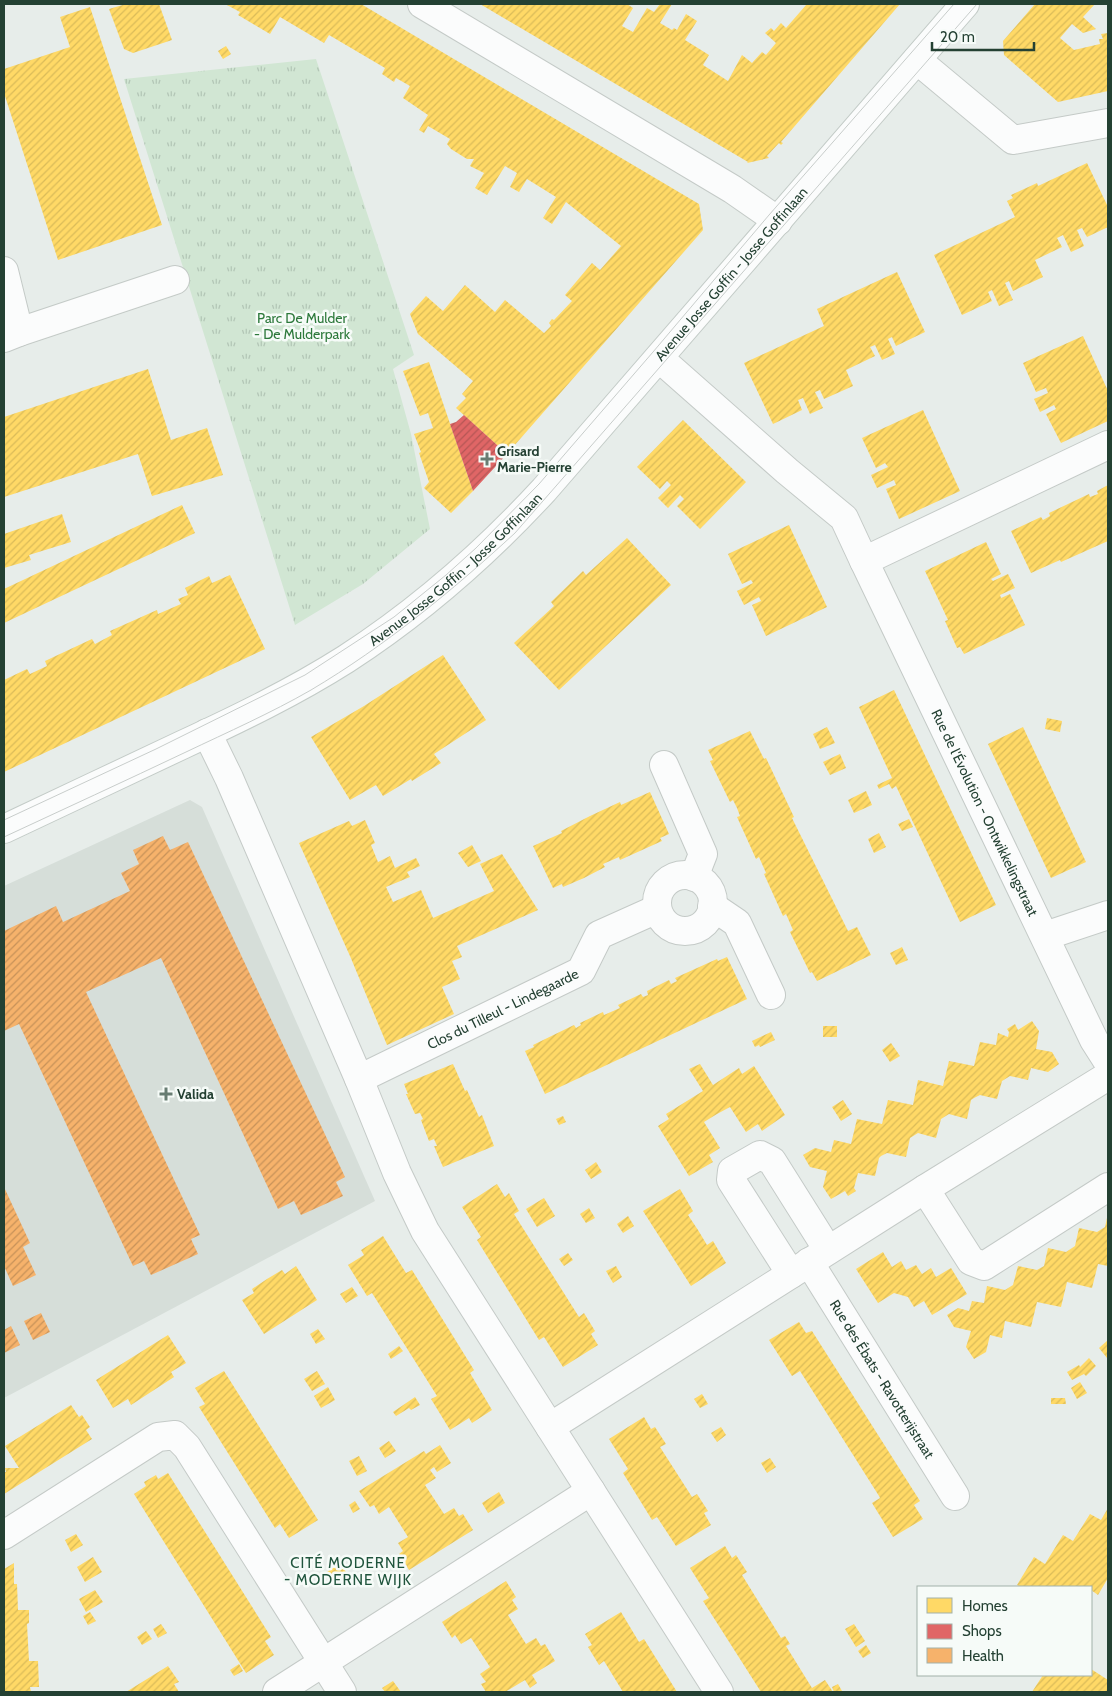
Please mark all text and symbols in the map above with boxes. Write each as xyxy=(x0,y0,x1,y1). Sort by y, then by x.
scale bar xyxy=(932,20,1034,52)
text: 20 m xyxy=(940,28,975,46)
street label: Avenue Josse Goffin - Josse Goffinlaan xyxy=(651,183,812,365)
park label: Parc De Mulder - De Mulderpark xyxy=(254,309,351,343)
place label: Grisard Marie-Pierre xyxy=(497,442,572,476)
marker: Grisard Marie-Pierre xyxy=(481,453,493,465)
street label: Avenue Josse Goffin - Josse Goffinlaan xyxy=(365,489,546,650)
street label: Rue de l'Évolution - Ontwikkelingstraat xyxy=(927,706,1042,919)
street label: Clos du Tilleul - Lindegaarde xyxy=(424,965,582,1053)
place label: Valida xyxy=(177,1085,214,1103)
marker: Valida xyxy=(159,1087,173,1101)
street label: Rue des Ébats - Ravotterijstraat xyxy=(826,1296,938,1462)
district label: CITÉ MODERNE - MODERNE WIJK xyxy=(284,1553,412,1589)
legend xyxy=(917,1586,1092,1676)
text: Homes xyxy=(962,1597,1008,1615)
text: Shops xyxy=(962,1622,1002,1640)
text: Health xyxy=(962,1647,1004,1665)

